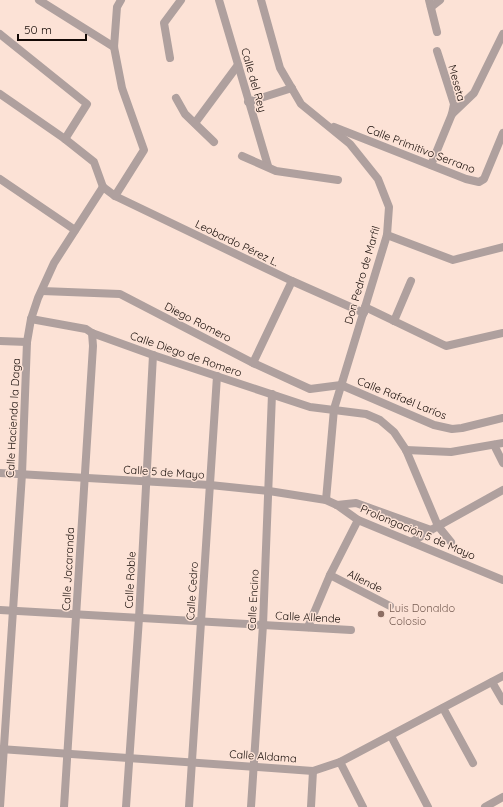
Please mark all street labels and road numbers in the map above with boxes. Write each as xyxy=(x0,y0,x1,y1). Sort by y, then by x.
street label: Calle del Rey xyxy=(238,46,270,114)
street label: Meseta xyxy=(445,63,469,103)
street label: Calle Primitivo Serrano xyxy=(365,122,478,176)
street label: Leobardo Pérez L. xyxy=(193,217,281,269)
street label: Don Pedro de Marfil xyxy=(341,224,383,326)
street label: Diego Romero xyxy=(162,299,234,345)
street label: Calle Diego de Romero xyxy=(128,328,244,380)
street label: Calle Hacienda la Daga xyxy=(3,358,23,478)
street label: Calle Rafaél Laríos xyxy=(355,374,449,422)
street label: Calle 5 de Mayo xyxy=(123,462,205,482)
street label: Prolongación 5 de Mayo xyxy=(358,501,478,563)
street label: Calle Jacaranda xyxy=(59,527,77,611)
street label: Calle Roble xyxy=(122,551,138,609)
street label: Calle Cedro xyxy=(183,561,201,621)
street label: Allende xyxy=(345,566,385,596)
street label: Calle Encino xyxy=(244,568,262,631)
street label: Calle Allende xyxy=(275,608,341,626)
street label: Calle Aldama xyxy=(229,747,297,765)

